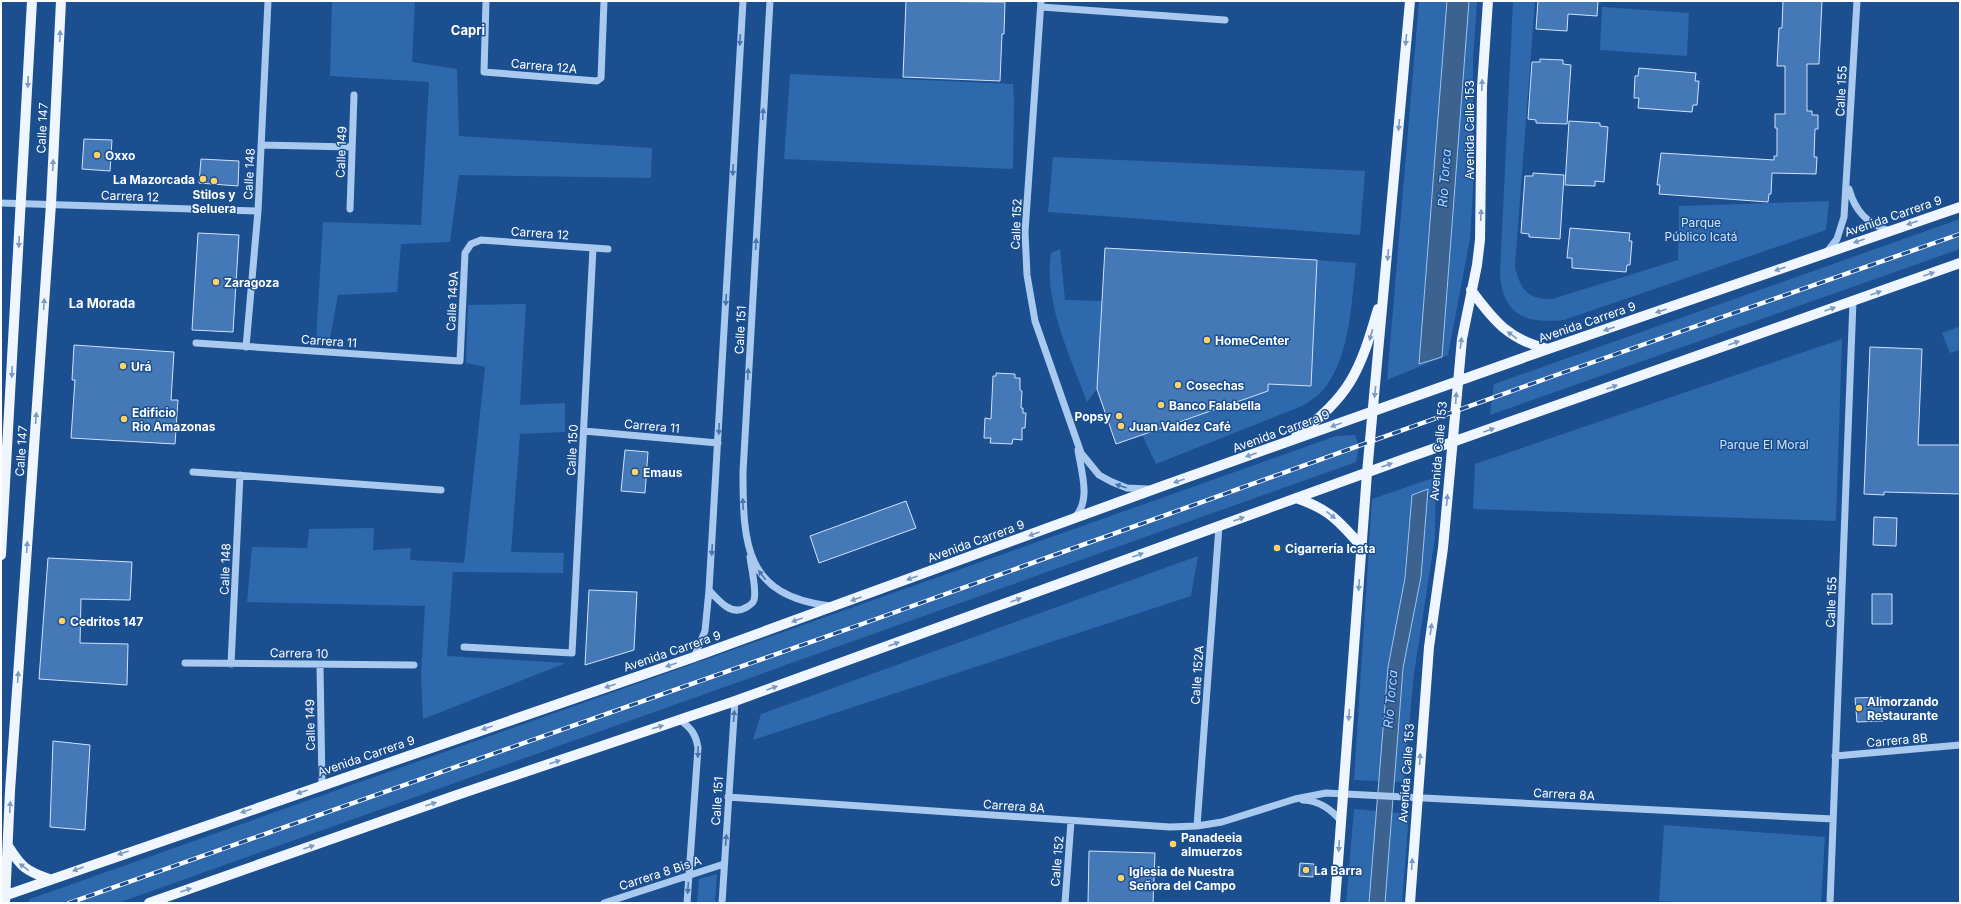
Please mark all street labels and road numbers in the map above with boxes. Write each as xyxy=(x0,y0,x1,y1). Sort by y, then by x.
street label: Carrera 12A xyxy=(510,56,578,76)
street label: Calle 155 xyxy=(1832,65,1850,117)
street label: Avenida Calle 153 xyxy=(1462,80,1477,180)
street label: Calle 147 xyxy=(33,102,51,154)
street label: Calle 149 xyxy=(333,126,349,178)
street label: Calle 148 xyxy=(240,148,258,200)
street label: Carrera 12 xyxy=(101,187,159,205)
street label: Avenida Carrera 9 xyxy=(1842,192,1944,240)
street label: Calle 152 xyxy=(1008,198,1024,250)
street label: Carrera 12 xyxy=(510,223,570,243)
street label: Calle 149A xyxy=(443,271,461,331)
street label: Avenida Carrera 9 xyxy=(1536,298,1638,346)
street label: Calle 151 xyxy=(731,305,749,355)
street label: Carrera 11 xyxy=(301,332,357,350)
street label: Avenida Calle 153 xyxy=(1426,401,1450,501)
street label: Avenida Carrera 9 xyxy=(1230,407,1332,455)
street label: Carrera 11 xyxy=(623,416,681,436)
street label: Calle 150 xyxy=(563,424,581,476)
street label: Calle 147 xyxy=(12,425,30,477)
street label: Avenida Carrera 9 xyxy=(925,517,1027,565)
street label: Calle 148 xyxy=(217,543,233,595)
street label: Calle 155 xyxy=(1823,576,1839,628)
street label: Avenida Carrera 9 xyxy=(621,627,723,675)
street label: Carrera 10 xyxy=(270,645,328,661)
street label: Calle 152A xyxy=(1187,645,1207,705)
street label: Calle 149 xyxy=(302,699,318,751)
street label: Avenida Calle 153 xyxy=(1395,723,1417,823)
street label: Carrera 8B xyxy=(1866,730,1928,750)
street label: Avenida Carrera 9 xyxy=(315,732,417,780)
street label: Calle 151 xyxy=(708,776,726,826)
street label: Carrera 8A xyxy=(1533,785,1595,803)
street label: Carrera 8A xyxy=(983,796,1045,816)
street label: Calle 152 xyxy=(1047,835,1067,887)
street label: Carrera 8 Bis A xyxy=(617,853,703,893)

